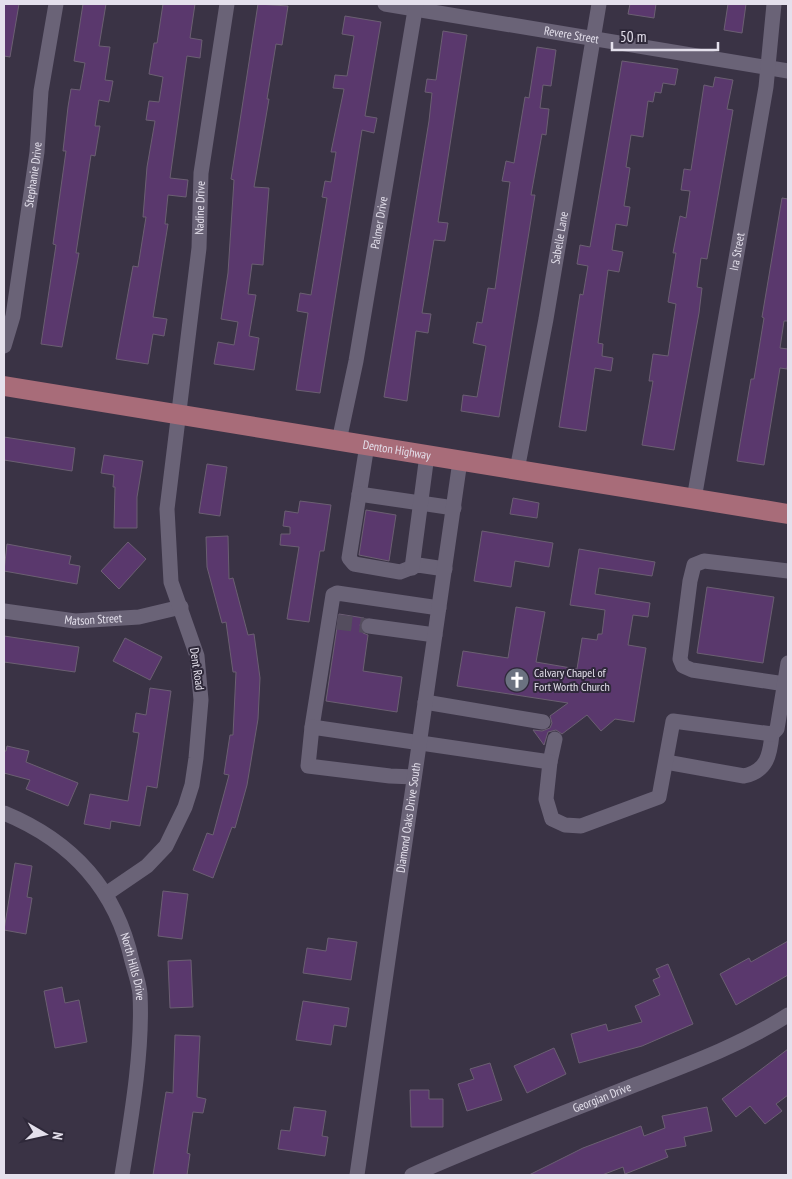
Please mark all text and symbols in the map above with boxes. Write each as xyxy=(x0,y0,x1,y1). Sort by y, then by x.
scale bar xyxy=(612,20,718,52)
street label: Revere Street xyxy=(543,23,601,47)
text: 50 m xyxy=(620,27,646,46)
street label: Stephanie Drive xyxy=(21,142,45,208)
street label: Nadine Drive xyxy=(191,181,208,235)
street label: Palmer Drive xyxy=(367,195,391,250)
street label: Sabelle Lane xyxy=(547,210,571,265)
street label: Ira Street xyxy=(726,231,748,272)
street label: Denton Highway xyxy=(362,437,432,463)
street label: Matson Street xyxy=(64,610,123,628)
street label: Dent Road xyxy=(187,647,208,691)
place label: Calvary Chapel of Fort Worth Church xyxy=(534,665,610,694)
church icon: Calvary Chapel of Fort Worth Church xyxy=(504,667,530,693)
street label: Diamond Oaks Drive South xyxy=(393,762,423,874)
street label: North Hills Drive xyxy=(117,931,148,1001)
street label: Georgian Drive xyxy=(570,1079,633,1116)
north arrow xyxy=(20,1109,70,1159)
text: N xyxy=(48,1131,67,1141)

